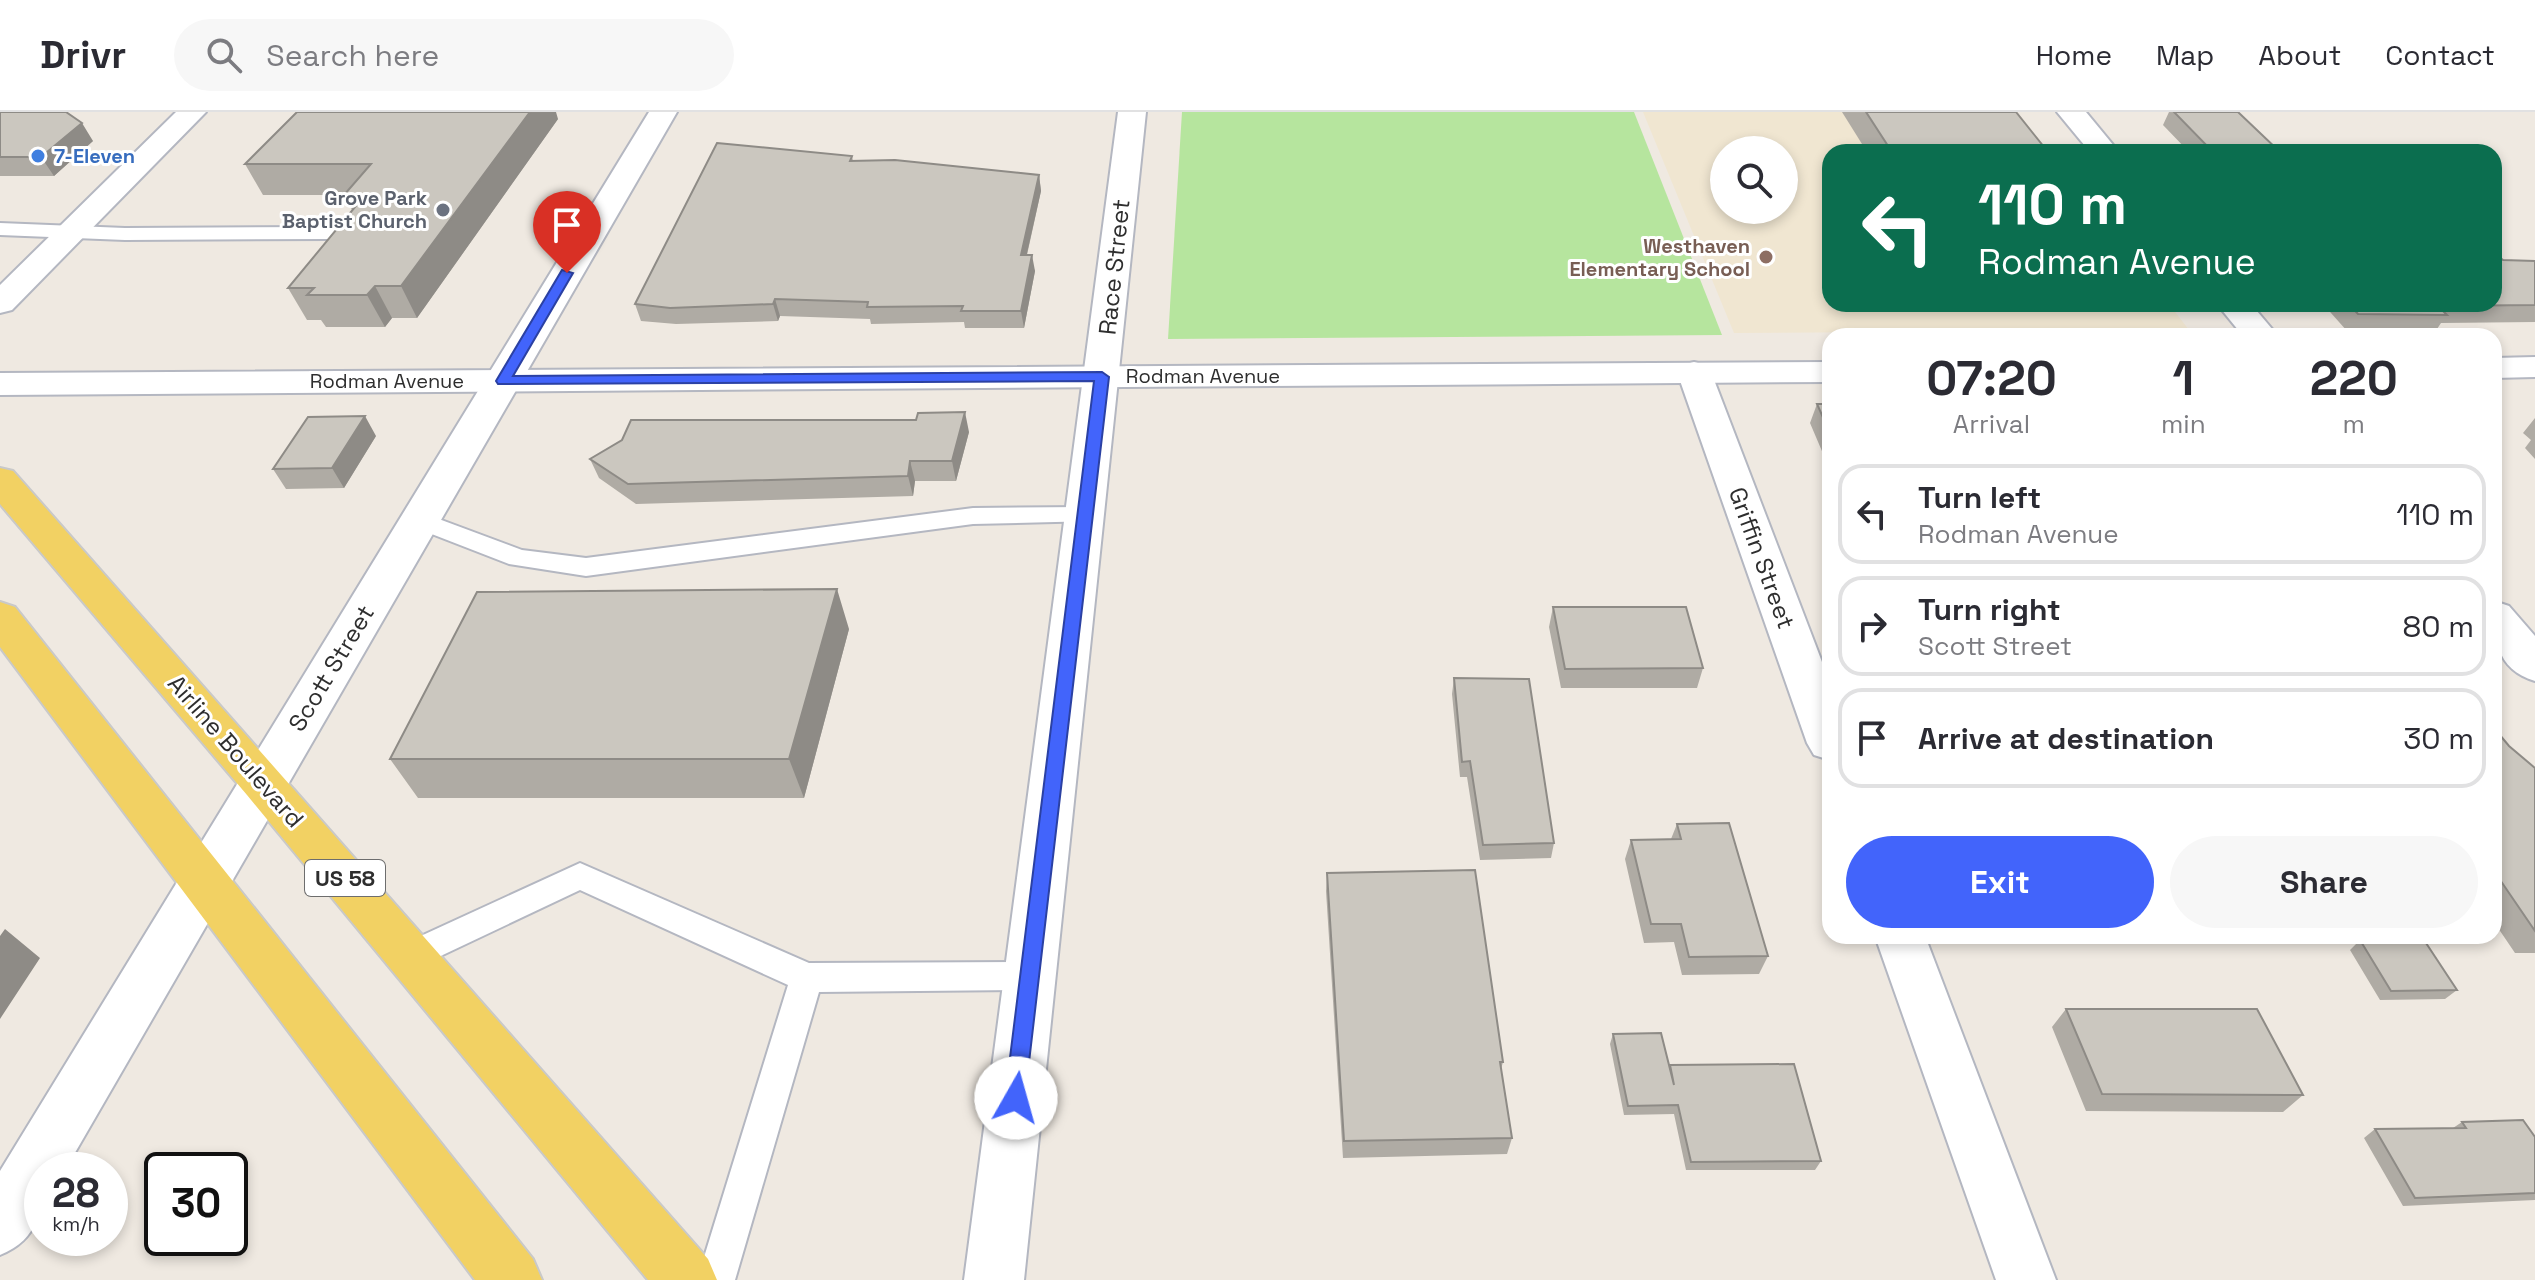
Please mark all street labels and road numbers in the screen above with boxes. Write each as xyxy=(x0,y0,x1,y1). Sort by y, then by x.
street label: Race Street xyxy=(1091,197,1137,337)
street label: Rodman Avenue xyxy=(1126,363,1280,389)
street label: Rodman Avenue xyxy=(310,368,464,394)
street label: Griffin Street xyxy=(1722,483,1802,633)
street label: Scott Street xyxy=(281,599,381,737)
street label: Airline Boulevard xyxy=(161,668,311,834)
road number: US 58 xyxy=(305,860,385,896)

